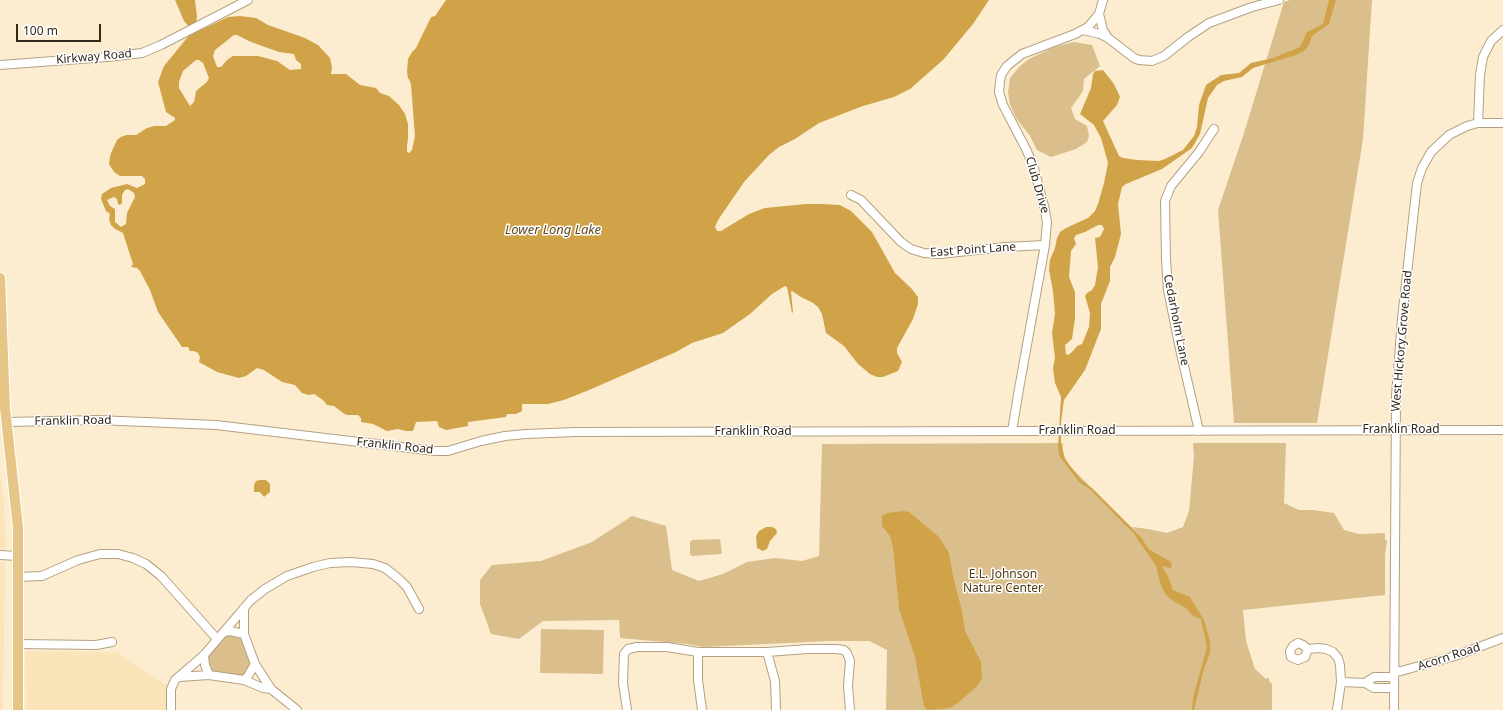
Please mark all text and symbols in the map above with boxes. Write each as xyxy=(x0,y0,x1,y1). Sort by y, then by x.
scale bar xyxy=(18,16,103,42)
text: 100 m xyxy=(23,22,58,39)
street label: Kirkway Road xyxy=(55,47,133,67)
street label: Club Drive xyxy=(1022,155,1052,215)
water label: Lower Long Lake xyxy=(505,222,601,238)
street label: East Point Lane xyxy=(929,240,1017,260)
street label: West Hickory Grove Road xyxy=(1389,270,1415,412)
street label: Cedarholm Lane xyxy=(1160,273,1192,367)
street label: Franklin Road xyxy=(34,413,112,429)
street label: Franklin Road xyxy=(1362,423,1440,437)
street label: Franklin Road xyxy=(1038,424,1116,438)
street label: Franklin Road xyxy=(714,425,792,439)
street label: Franklin Road xyxy=(356,435,434,457)
park label: E.L. Johnson Nature Center xyxy=(963,568,1043,596)
street label: Acorn Road xyxy=(1416,640,1482,674)

